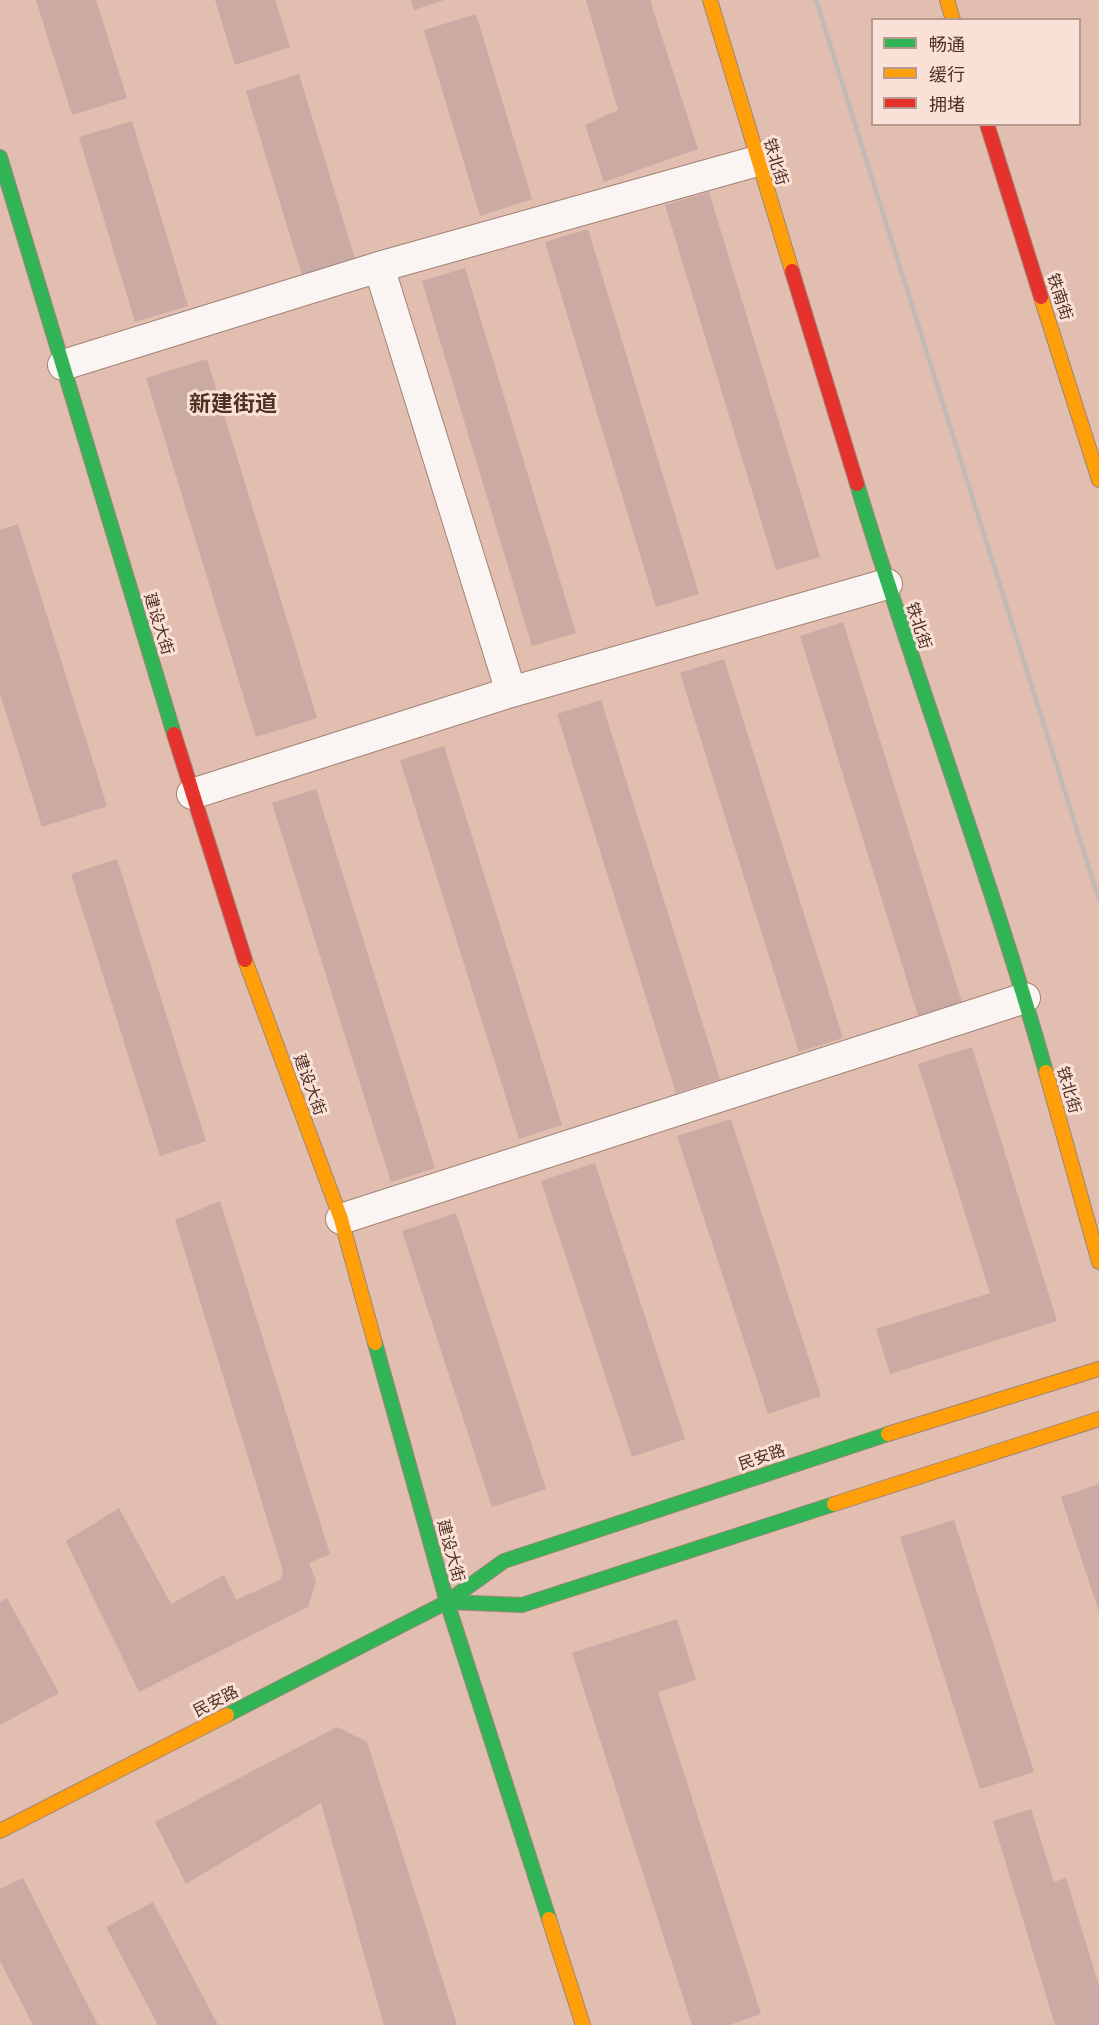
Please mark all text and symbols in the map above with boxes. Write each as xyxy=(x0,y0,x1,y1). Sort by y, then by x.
legend xyxy=(871,18,1081,126)
text: 畅通 xyxy=(929,32,965,56)
text: 缓行 xyxy=(929,62,965,86)
text: 拥堵 xyxy=(929,92,965,116)
street label: 铁北街 xyxy=(759,136,791,188)
street label: 铁南街 xyxy=(1042,271,1076,323)
district label: 新建街道 xyxy=(189,392,277,418)
street label: 建设大街 xyxy=(139,591,177,657)
street label: 铁北街 xyxy=(901,600,935,652)
street label: 建设大街 xyxy=(289,1052,329,1118)
street label: 铁北街 xyxy=(1052,1064,1084,1116)
street label: 民安路 xyxy=(736,1441,788,1475)
street label: 建设大街 xyxy=(432,1518,468,1584)
street label: 民安路 xyxy=(190,1683,242,1721)

